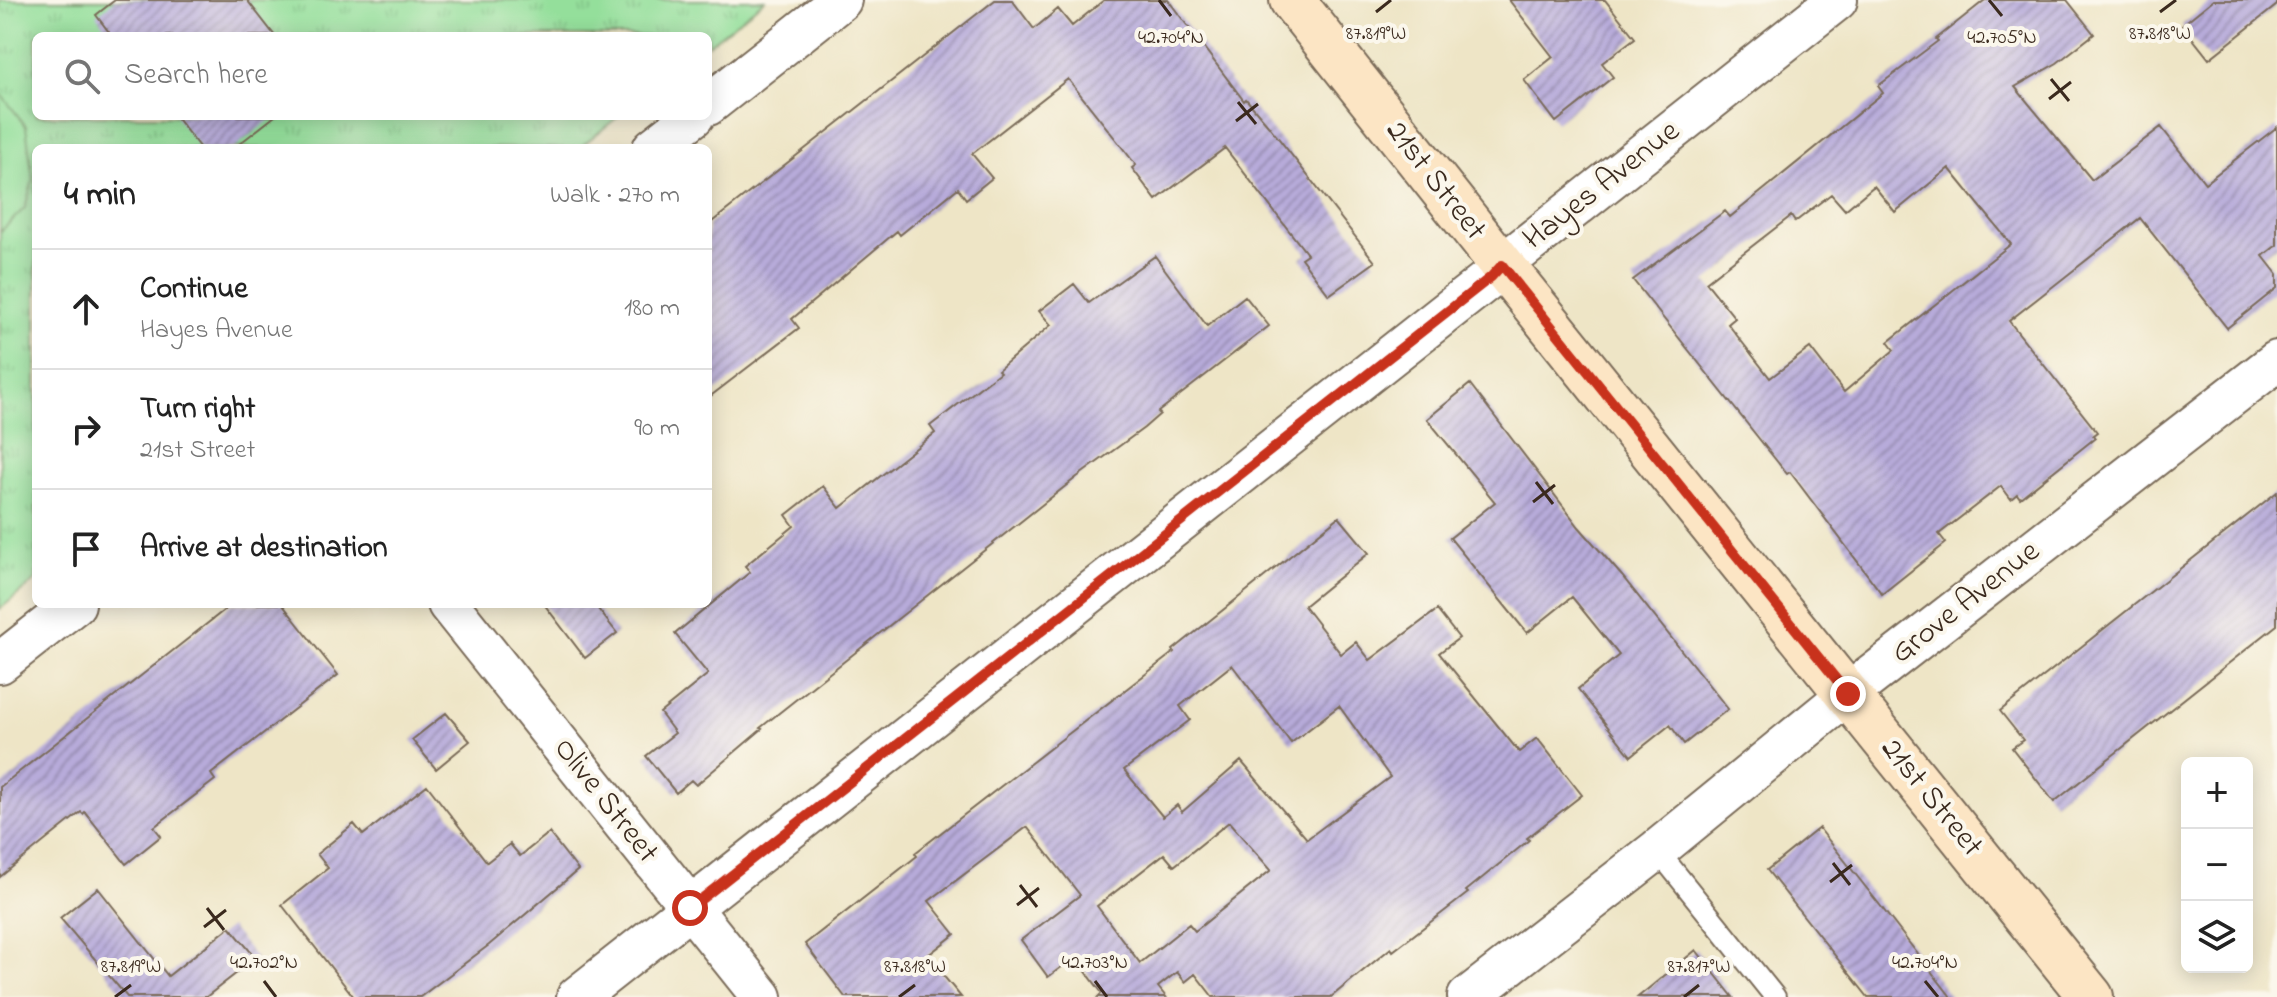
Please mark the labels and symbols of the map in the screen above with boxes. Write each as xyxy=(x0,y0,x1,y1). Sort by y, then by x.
text: 87.819°W xyxy=(1346,20,1406,49)
text: 87.818°W xyxy=(2129,20,2191,49)
text: 42.704°N xyxy=(1138,24,1204,53)
text: 42.705°N xyxy=(1967,24,2037,53)
street label: Hayes Avenue xyxy=(1513,109,1691,262)
street label: 21st Street xyxy=(1373,111,1497,252)
street label: Grove Avenue xyxy=(1881,529,2051,676)
route end xyxy=(1830,676,1866,712)
street label: Olive Street xyxy=(541,728,669,874)
street label: 21st Street xyxy=(1868,728,1994,868)
route start xyxy=(672,890,708,926)
text: 42.702°N xyxy=(230,949,298,978)
text: 42.703°N xyxy=(1062,949,1128,978)
text: 42.704°N xyxy=(1892,949,1958,978)
text: 87.819°W xyxy=(101,953,161,982)
text: 87.818°W xyxy=(884,953,946,982)
text: 87.817°W xyxy=(1668,953,1730,982)

